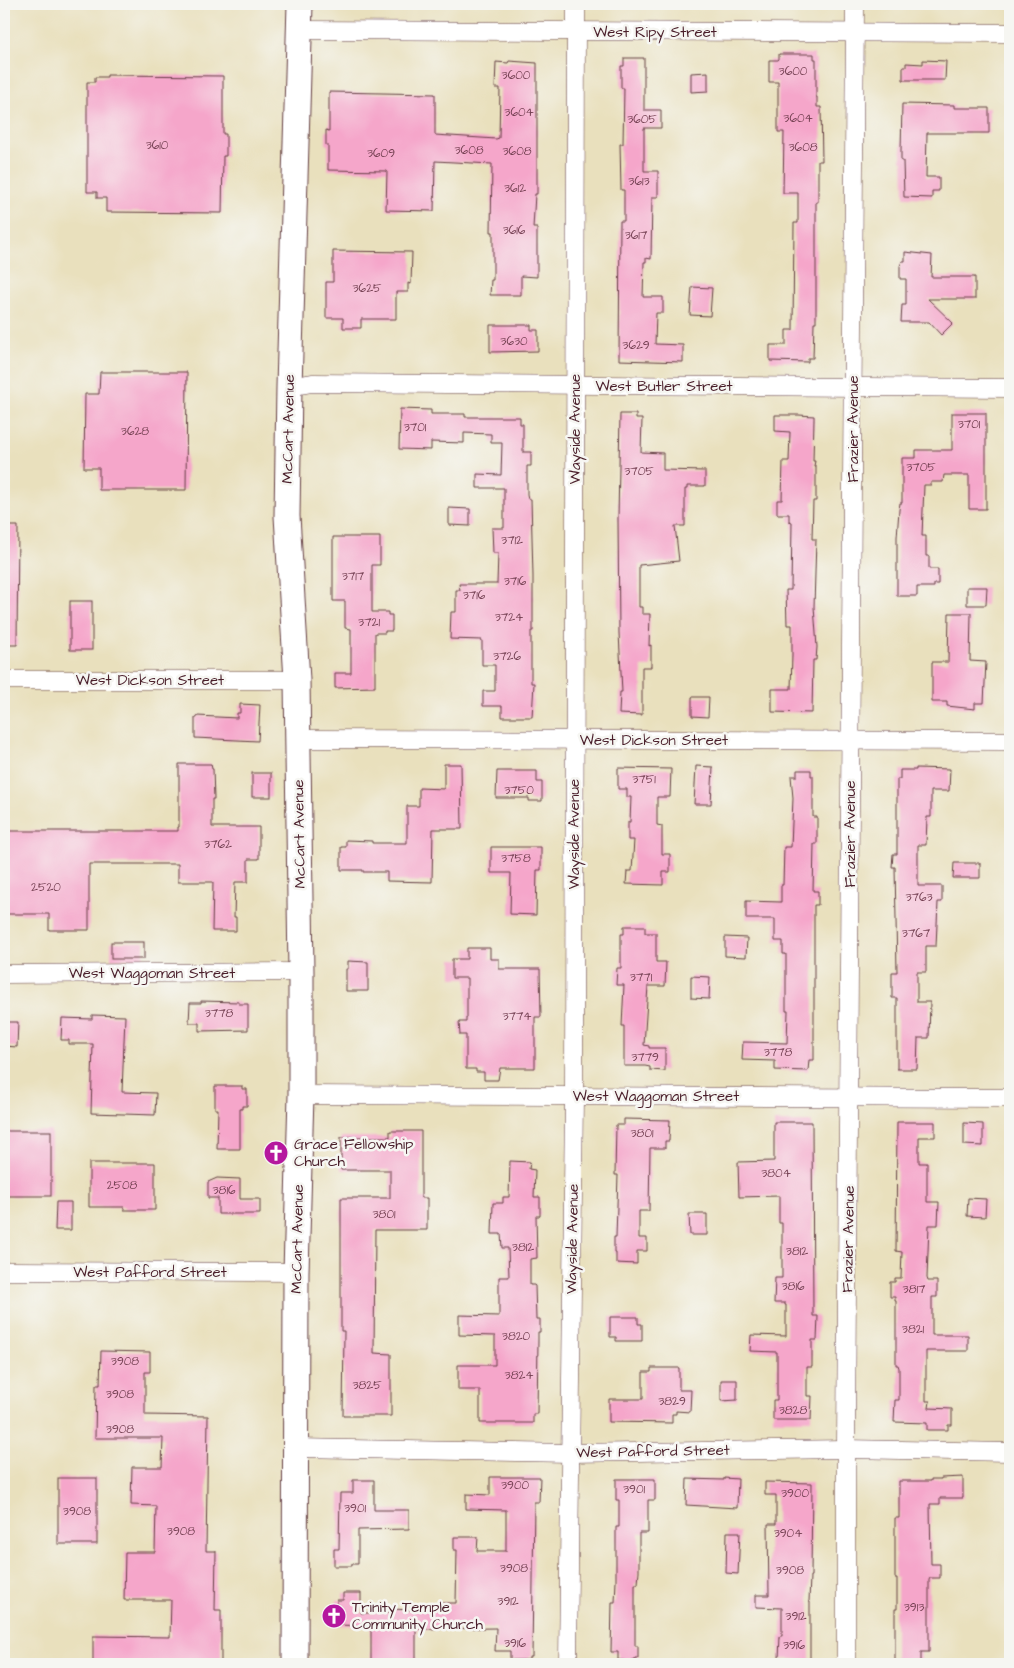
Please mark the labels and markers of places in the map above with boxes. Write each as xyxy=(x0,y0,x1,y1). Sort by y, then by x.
place label: Grace Fellowship Church xyxy=(294,1134,413,1172)
church icon: Grace Fellowship Church xyxy=(263,1140,289,1166)
place label: Trinity Temple Community Church xyxy=(352,1597,484,1636)
church icon: Trinity Temple Community Church xyxy=(321,1603,347,1629)

